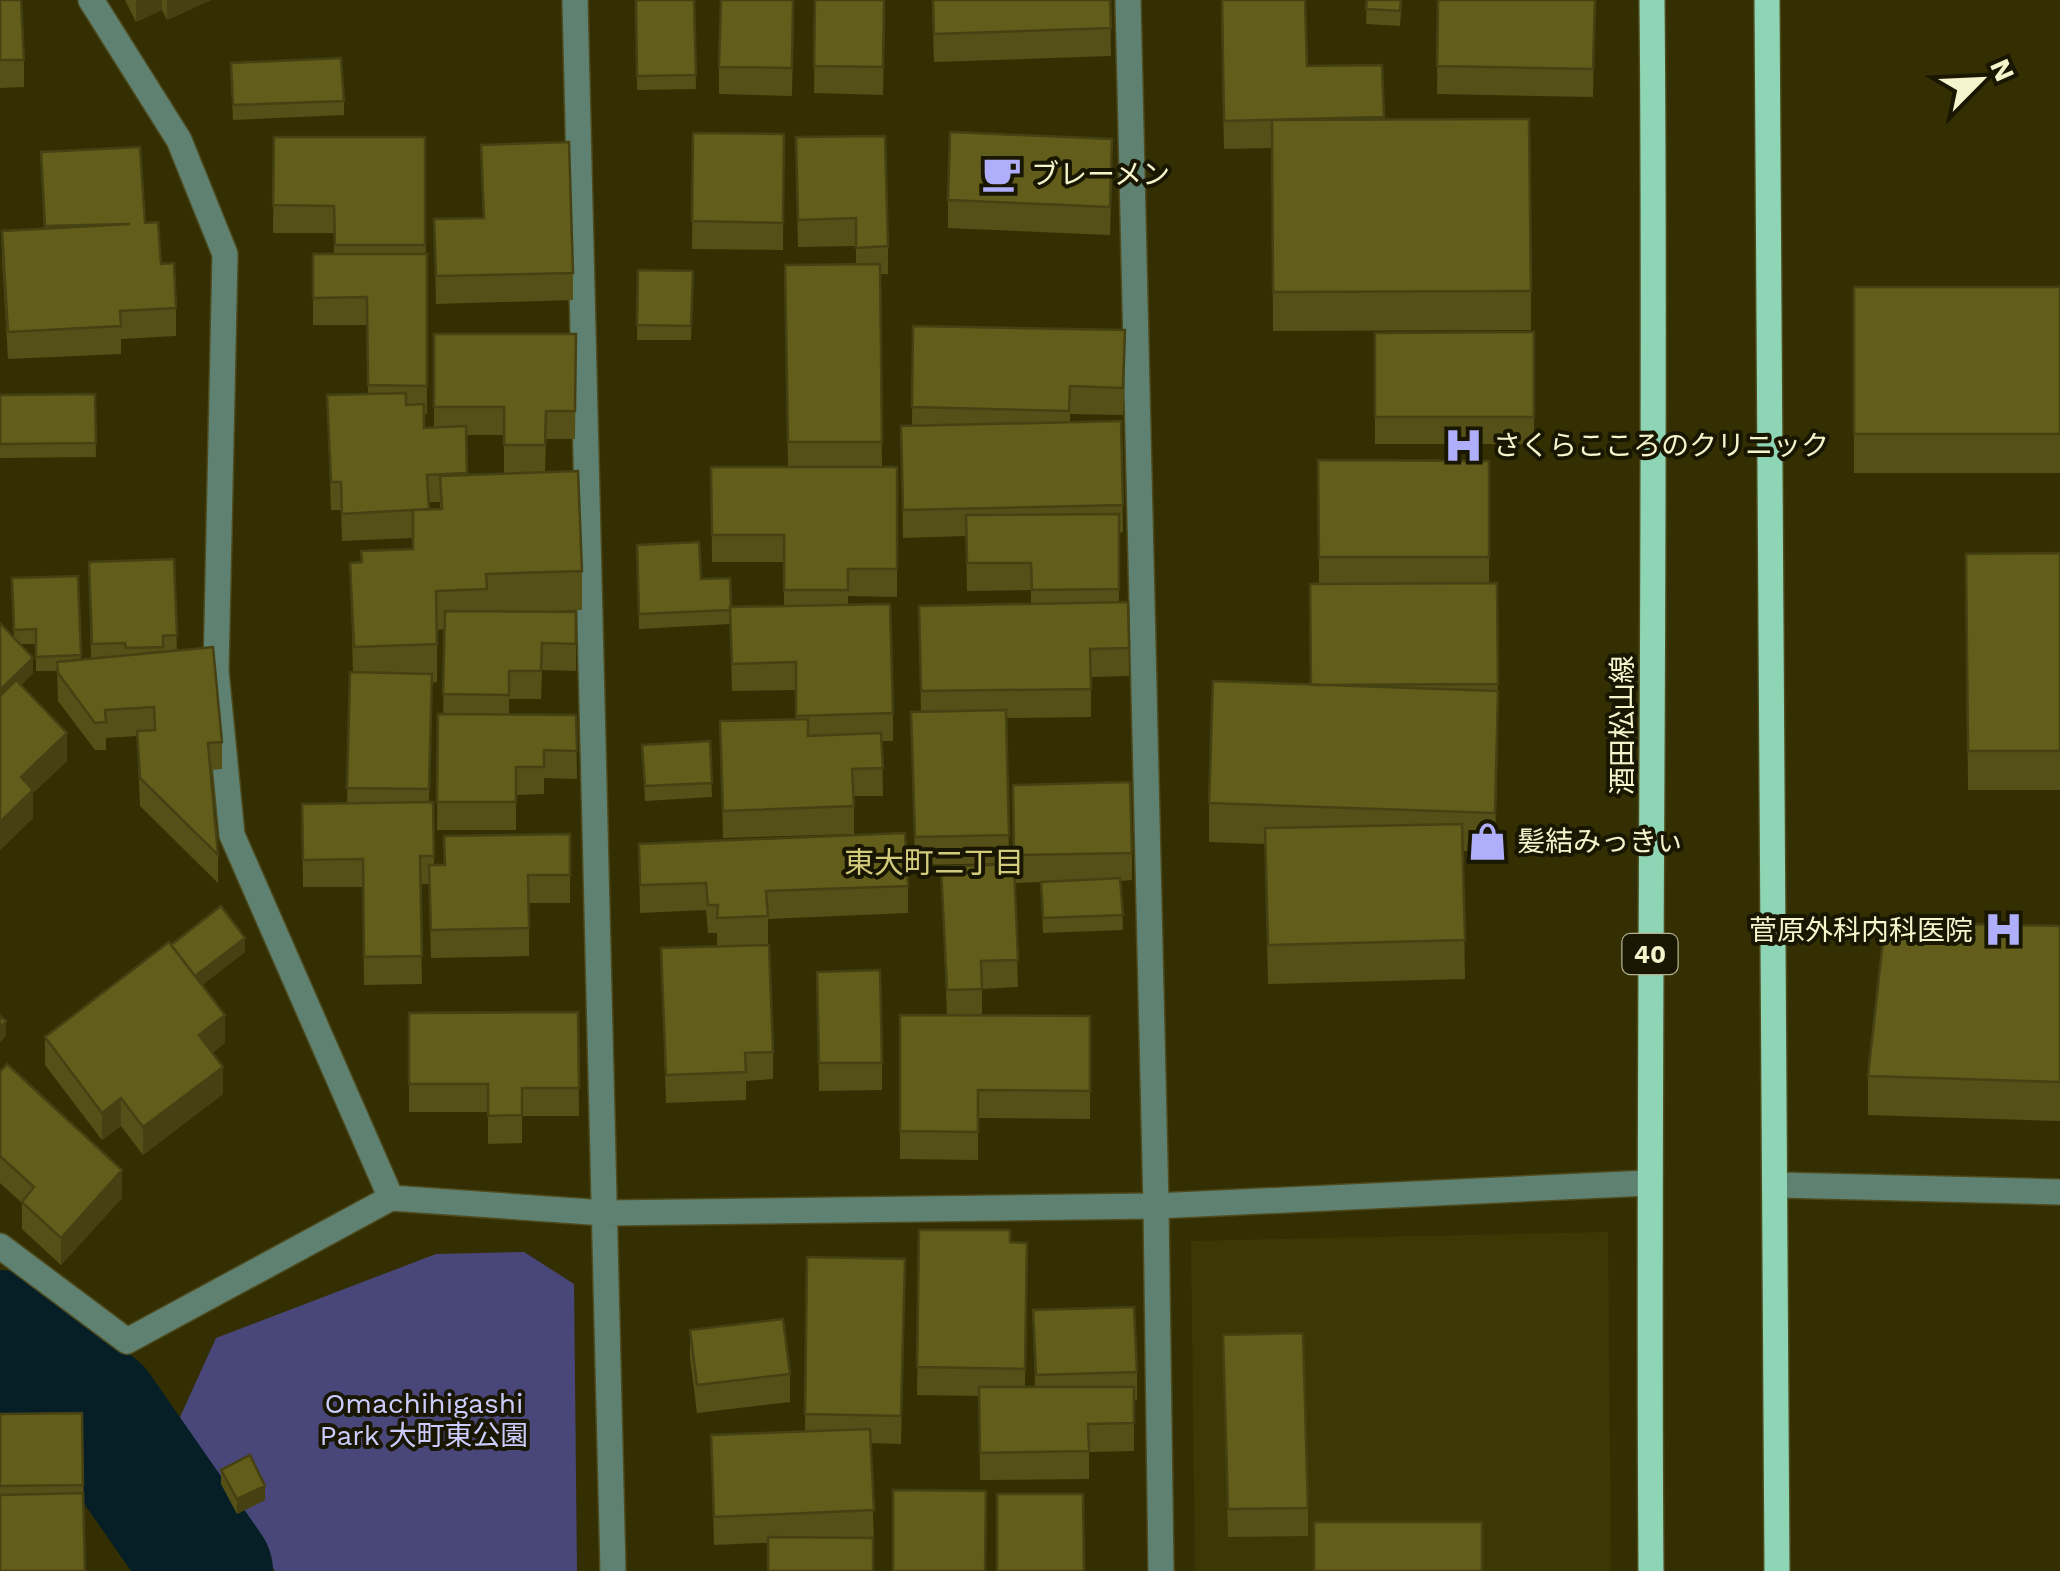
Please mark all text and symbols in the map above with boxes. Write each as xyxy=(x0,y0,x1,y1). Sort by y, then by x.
north arrow xyxy=(1930,30,2030,130)
text: N xyxy=(1983,54,2022,86)
cafe icon: ブレーメン xyxy=(980,153,1022,195)
place label: ブレーメン xyxy=(1031,158,1170,191)
hospital icon: さくらこころのクリニック xyxy=(1442,424,1484,466)
place label: さくらこころのクリニック xyxy=(1493,429,1829,462)
street label: 酒田松山線 xyxy=(1606,655,1639,795)
shop icon: 髪結みっきぃ xyxy=(1466,820,1508,862)
place label: 髪結みっきぃ xyxy=(1517,825,1684,858)
district label: 東大町二丁目 xyxy=(844,845,1024,880)
hospital icon: 菅原外科内科医院 xyxy=(1982,909,2024,951)
place label: 菅原外科内科医院 xyxy=(1749,914,1973,947)
road number: 40 xyxy=(1622,934,1678,974)
park label: Omachihigashi Park 大町東公園 xyxy=(319,1387,529,1452)

